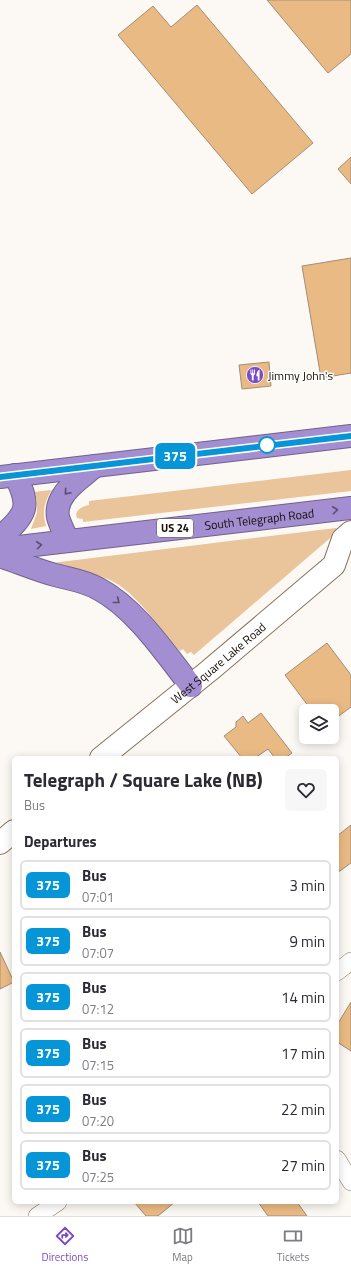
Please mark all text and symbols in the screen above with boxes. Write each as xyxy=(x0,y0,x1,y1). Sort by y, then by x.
restaurant icon: Jimmy John's xyxy=(245,365,265,385)
place label: Jimmy John's xyxy=(268,366,333,385)
unlabelled marker xyxy=(258,436,276,454)
line badge: 375 xyxy=(152,443,198,469)
text: 375 xyxy=(163,445,187,466)
one-way arrow xyxy=(64,487,71,495)
street label: South Telegraph Road xyxy=(203,503,315,535)
one-way arrow xyxy=(332,506,338,515)
road number: US 24 xyxy=(157,519,193,537)
one-way arrow xyxy=(36,540,42,549)
one-way arrow xyxy=(113,596,120,603)
street label: West Square Lake Road xyxy=(166,617,270,708)
map controls xyxy=(299,704,339,744)
button: layers xyxy=(299,704,339,744)
text: Telegraph / Square Lake (NB) xyxy=(24,765,263,794)
button: heart xyxy=(285,769,327,811)
text: Bus xyxy=(24,795,45,815)
text: Departures xyxy=(24,830,97,853)
text: Bus xyxy=(82,864,107,887)
text: 375 xyxy=(36,874,60,895)
text: 3 min xyxy=(289,874,325,897)
text: 07:01 xyxy=(82,887,114,907)
text: Bus xyxy=(82,920,107,943)
text: 375 xyxy=(36,930,60,951)
text: 9 min xyxy=(289,930,325,953)
text: 07:07 xyxy=(82,943,114,963)
text: Bus xyxy=(82,976,107,999)
text: 375 xyxy=(36,986,60,1007)
text: 14 min xyxy=(281,986,325,1009)
text: 07:12 xyxy=(82,999,114,1019)
text: Bus xyxy=(82,1032,107,1055)
text: 375 xyxy=(36,1042,60,1063)
text: 17 min xyxy=(281,1042,325,1065)
text: 07:15 xyxy=(82,1055,114,1075)
text: Bus xyxy=(82,1088,107,1111)
text: 375 xyxy=(36,1098,60,1119)
text: 22 min xyxy=(281,1098,325,1121)
text: 07:20 xyxy=(82,1111,114,1131)
text: Bus xyxy=(82,1144,107,1167)
text: 375 xyxy=(36,1154,60,1175)
text: 27 min xyxy=(281,1154,325,1177)
text: 07:25 xyxy=(82,1167,114,1187)
tab: Directions xyxy=(42,1225,88,1265)
tab: Map xyxy=(172,1225,194,1265)
tab: Tickets xyxy=(277,1225,309,1265)

